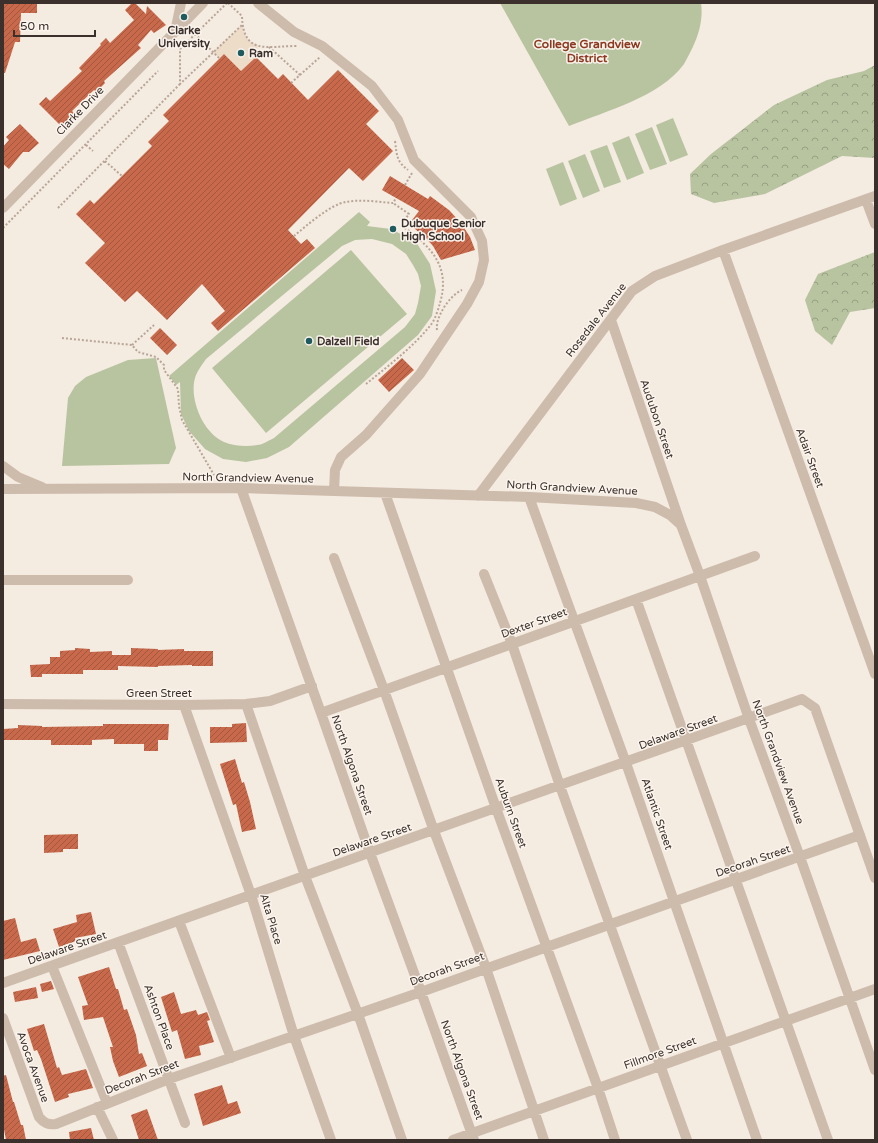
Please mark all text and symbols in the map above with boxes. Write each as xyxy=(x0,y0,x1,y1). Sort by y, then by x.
scale bar xyxy=(14,12,95,38)
marker: Clarke University xyxy=(179,12,189,22)
text: 50 m xyxy=(20,19,49,33)
place label: Clarke University xyxy=(158,24,210,51)
district label: College Grandview District xyxy=(534,37,641,65)
place label: Ram xyxy=(249,47,273,60)
marker: Ram xyxy=(236,48,246,58)
street label: Clarke Drive xyxy=(53,84,107,138)
place label: Dubuque Senior High School xyxy=(401,217,486,244)
marker: Dubuque Senior High School xyxy=(388,224,398,234)
street label: Rosedale Avenue xyxy=(563,280,629,360)
place label: Dalzell Field xyxy=(317,335,379,348)
marker: Dalzell Field xyxy=(304,336,314,346)
street label: Audubon Street xyxy=(637,378,677,460)
street label: Adair Street xyxy=(793,426,827,490)
street label: North Grandview Avenue xyxy=(182,470,314,486)
street label: North Grandview Avenue xyxy=(506,478,638,498)
street label: Dexter Street xyxy=(499,605,569,641)
street label: Green Street xyxy=(126,687,192,700)
street label: North Grandview Avenue xyxy=(749,698,807,826)
street label: Delaware Street xyxy=(637,712,719,752)
street label: North Algona Street xyxy=(329,713,375,817)
street label: Auburn Street xyxy=(492,776,530,850)
street label: Atlantic Street xyxy=(639,777,675,851)
street label: Delaware Street xyxy=(331,820,413,860)
street label: Decorah Street xyxy=(714,842,792,880)
street label: Alta Place xyxy=(257,892,285,946)
street label: Delaware Street xyxy=(26,928,108,968)
street label: Decorah Street xyxy=(408,950,486,988)
street label: Ashton Place xyxy=(141,982,177,1052)
street label: North Algona Street xyxy=(438,1018,486,1122)
street label: Avoca Avenue xyxy=(14,1030,52,1104)
street label: Fillmore Street xyxy=(622,1034,698,1072)
street label: Decorah Street xyxy=(103,1057,181,1097)

